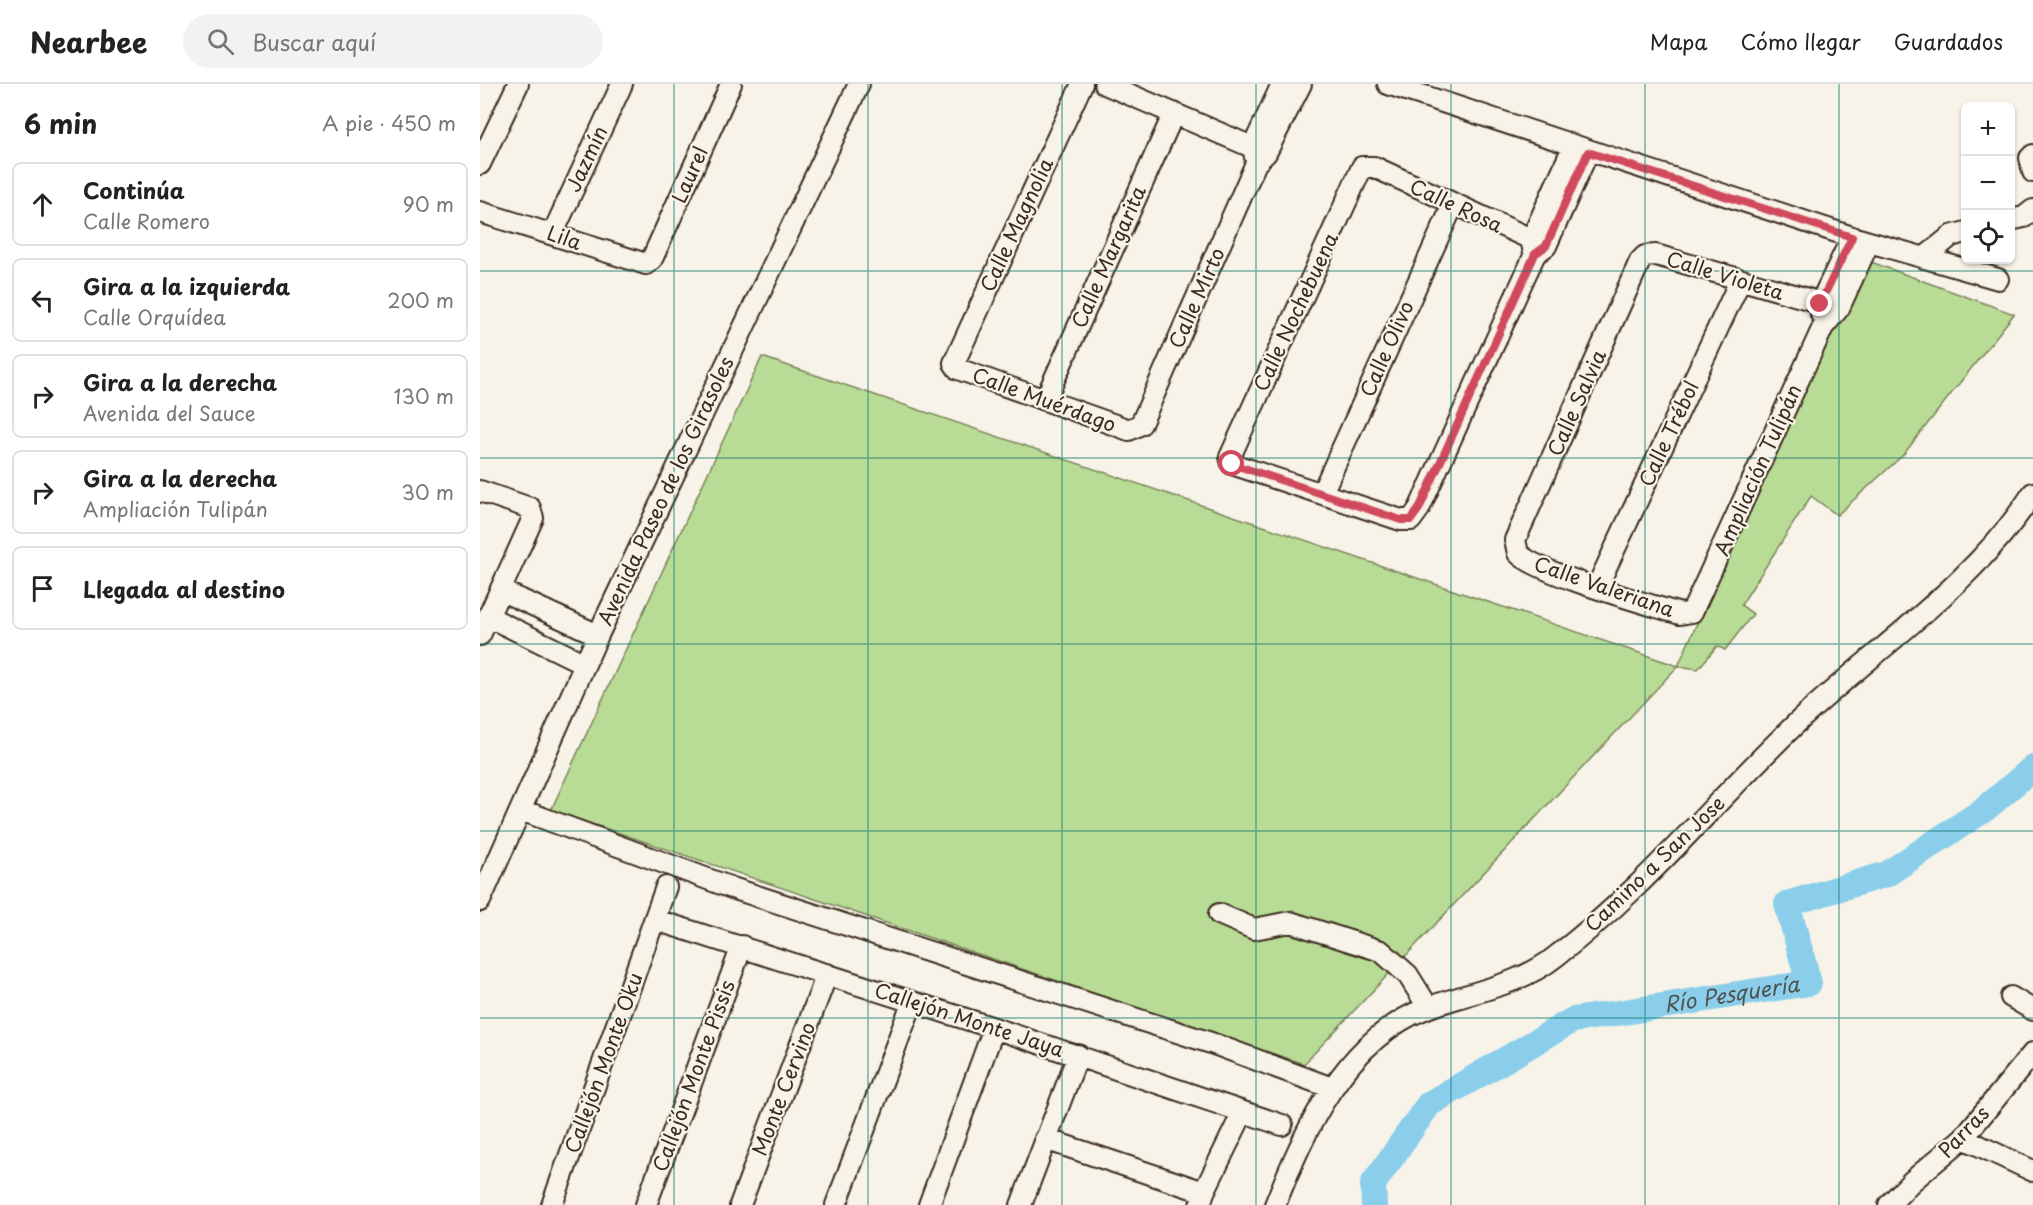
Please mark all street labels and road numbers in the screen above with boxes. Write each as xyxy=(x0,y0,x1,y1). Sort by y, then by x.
street label: Jazmín xyxy=(558,121,614,197)
street label: Laurel xyxy=(663,142,715,208)
street label: Calle Magnolia xyxy=(972,152,1061,296)
street label: Calle Rosa xyxy=(1405,171,1508,240)
street label: Calle Margarita xyxy=(1063,180,1153,332)
street label: Lila xyxy=(543,217,586,257)
street label: Calle Nochebuena xyxy=(1245,227,1345,396)
street label: Calle Mirto xyxy=(1161,242,1232,353)
street label: Calle Violeta xyxy=(1663,243,1788,307)
street label: Calle Olivo xyxy=(1352,296,1421,401)
street label: Calle Salvia xyxy=(1539,344,1613,461)
street label: Avenida Paseo de los Girasoles xyxy=(589,351,741,630)
street label: Calle Muérdago xyxy=(968,359,1120,439)
street label: Calle Trébol xyxy=(1631,376,1706,491)
street label: Ampliación Tulipán xyxy=(1706,379,1808,560)
street label: Calle Valeriana xyxy=(1530,548,1679,624)
street label: Camino a San Jose xyxy=(1577,788,1731,938)
street label: Callejón Monte Oku xyxy=(556,968,650,1157)
street label: Callejón Monte Jaya xyxy=(871,974,1068,1064)
street label: Callejón Monte Pissis xyxy=(644,976,742,1176)
street label: Monte Cervino xyxy=(744,1017,822,1160)
street label: Parras xyxy=(1931,1099,1996,1164)

